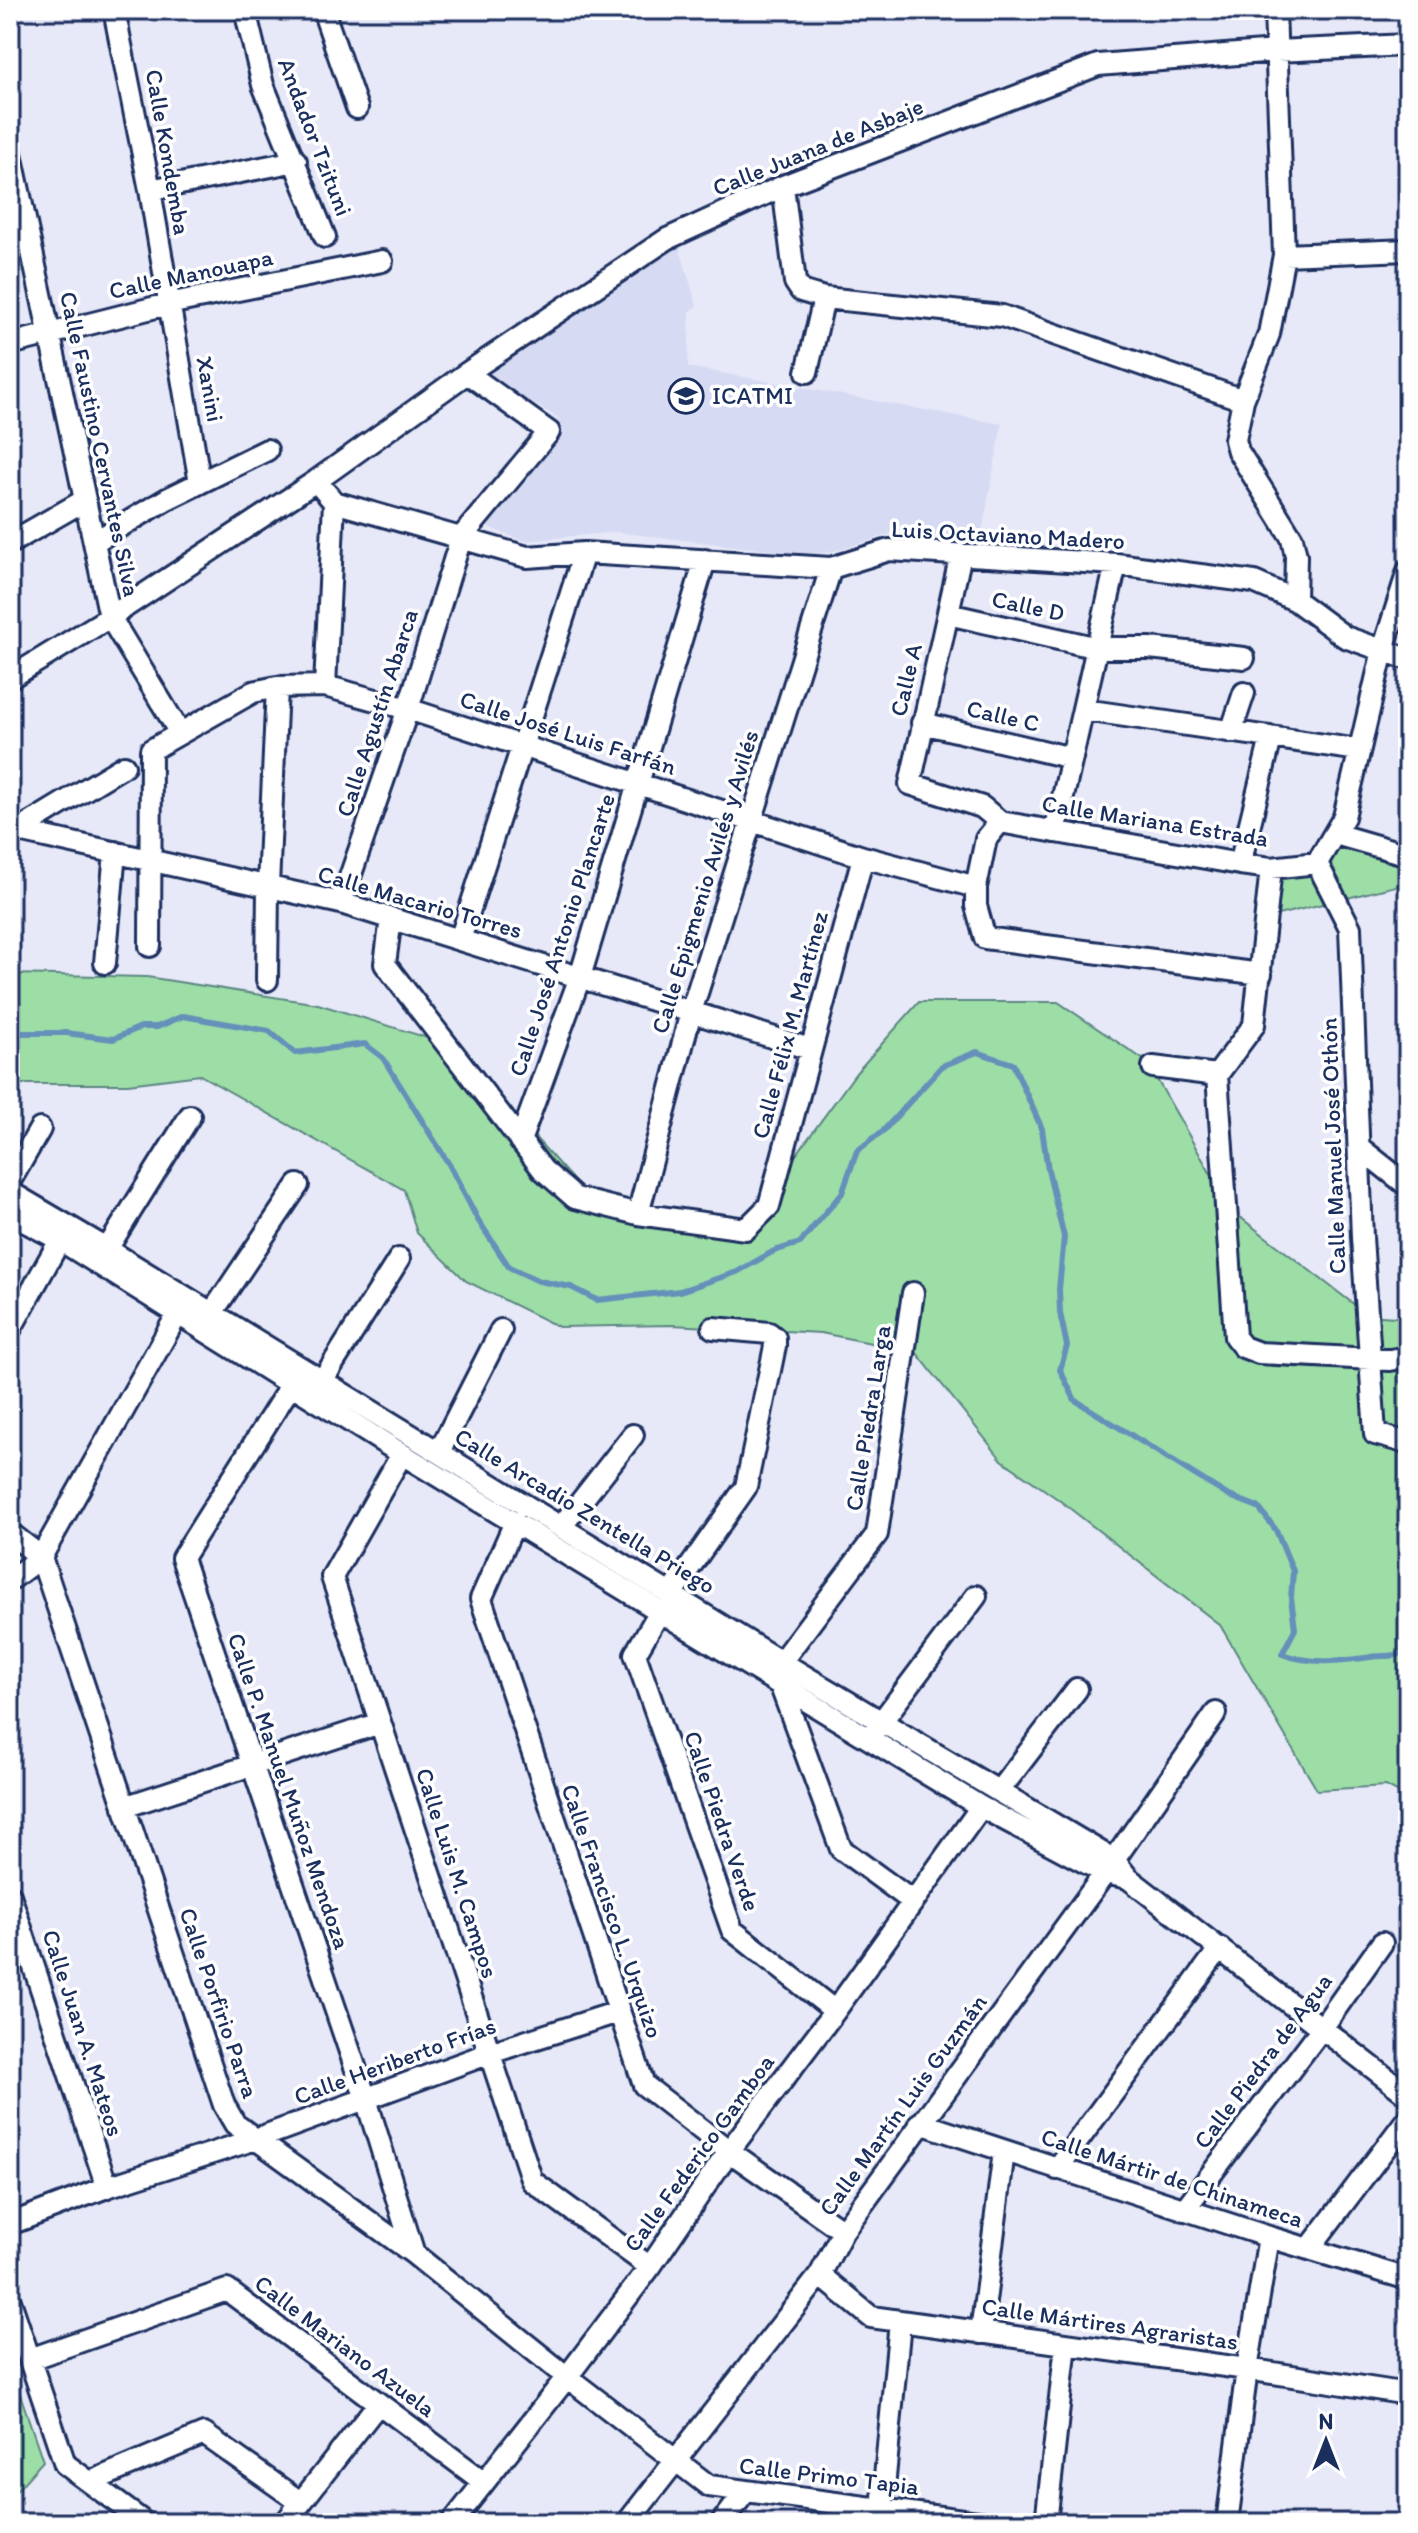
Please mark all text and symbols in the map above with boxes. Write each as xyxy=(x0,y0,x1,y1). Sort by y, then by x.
street label: Andador Tzituni xyxy=(272,54,359,220)
street label: Calle Kondemba xyxy=(140,67,197,237)
street label: Calle Juana de Asbaje xyxy=(708,91,927,202)
street label: Calle Manouapa xyxy=(106,242,276,305)
street label: Calle Faustino Cervantes Silva xyxy=(54,289,147,599)
street label: Xanini xyxy=(190,354,231,424)
school or university icon: ICATMI xyxy=(667,377,705,415)
place label: ICATMI xyxy=(712,381,793,410)
street label: Luis Octaviano Madero xyxy=(890,514,1126,555)
street label: Calle D xyxy=(989,584,1067,627)
street label: Calle Agustín Abarca xyxy=(329,605,424,820)
street label: Calle A xyxy=(883,641,928,719)
street label: Calle José Luis Farfán xyxy=(456,684,680,781)
street label: Calle C xyxy=(964,693,1042,738)
street label: Calle Epigmenio Avilés y Avilés xyxy=(645,727,765,1037)
street label: Calle Mariana Estrada xyxy=(1040,788,1270,853)
street label: Calle José Antonio Plancarte xyxy=(502,790,621,1080)
street label: Calle Macario Torres xyxy=(315,858,526,945)
street label: Calle Félix M. Martínez xyxy=(745,908,834,1142)
street label: Calle Manuel José Othón xyxy=(1314,1017,1351,1275)
street label: Calle Piedra Larga xyxy=(838,1322,897,1513)
street label: Calle Arcadio Zentella Priego xyxy=(450,1421,721,1600)
street label: Calle P. Manuel Muñoz Mendoza xyxy=(222,1629,357,1953)
street label: Calle Piedra Verde xyxy=(678,1727,767,1915)
street label: Calle Luis M. Campos xyxy=(410,1764,505,1982)
street label: Calle Francisco L. Urquizo xyxy=(555,1780,670,2042)
street label: Calle Porfirio Parra xyxy=(173,1904,266,2102)
street label: Calle Juan A. Mateos xyxy=(36,1926,131,2140)
street label: Calle Piedra de Agua xyxy=(1187,1967,1338,2154)
street label: Calle Martín Luis Guzmán xyxy=(812,1988,993,2221)
street label: Calle Heriberto Frías xyxy=(290,2011,500,2111)
street label: Calle Federico Gamboa xyxy=(617,2048,780,2257)
street label: Calle Mártir de Chinameca xyxy=(1038,2121,1307,2234)
street label: Calle Mariano Azuela xyxy=(249,2268,442,2423)
street label: Calle Mártires Agraristas xyxy=(980,2291,1240,2356)
north arrow xyxy=(1286,2401,1366,2481)
text: N xyxy=(1319,2408,1333,2435)
street label: Calle Primo Tapia xyxy=(737,2450,921,2501)

